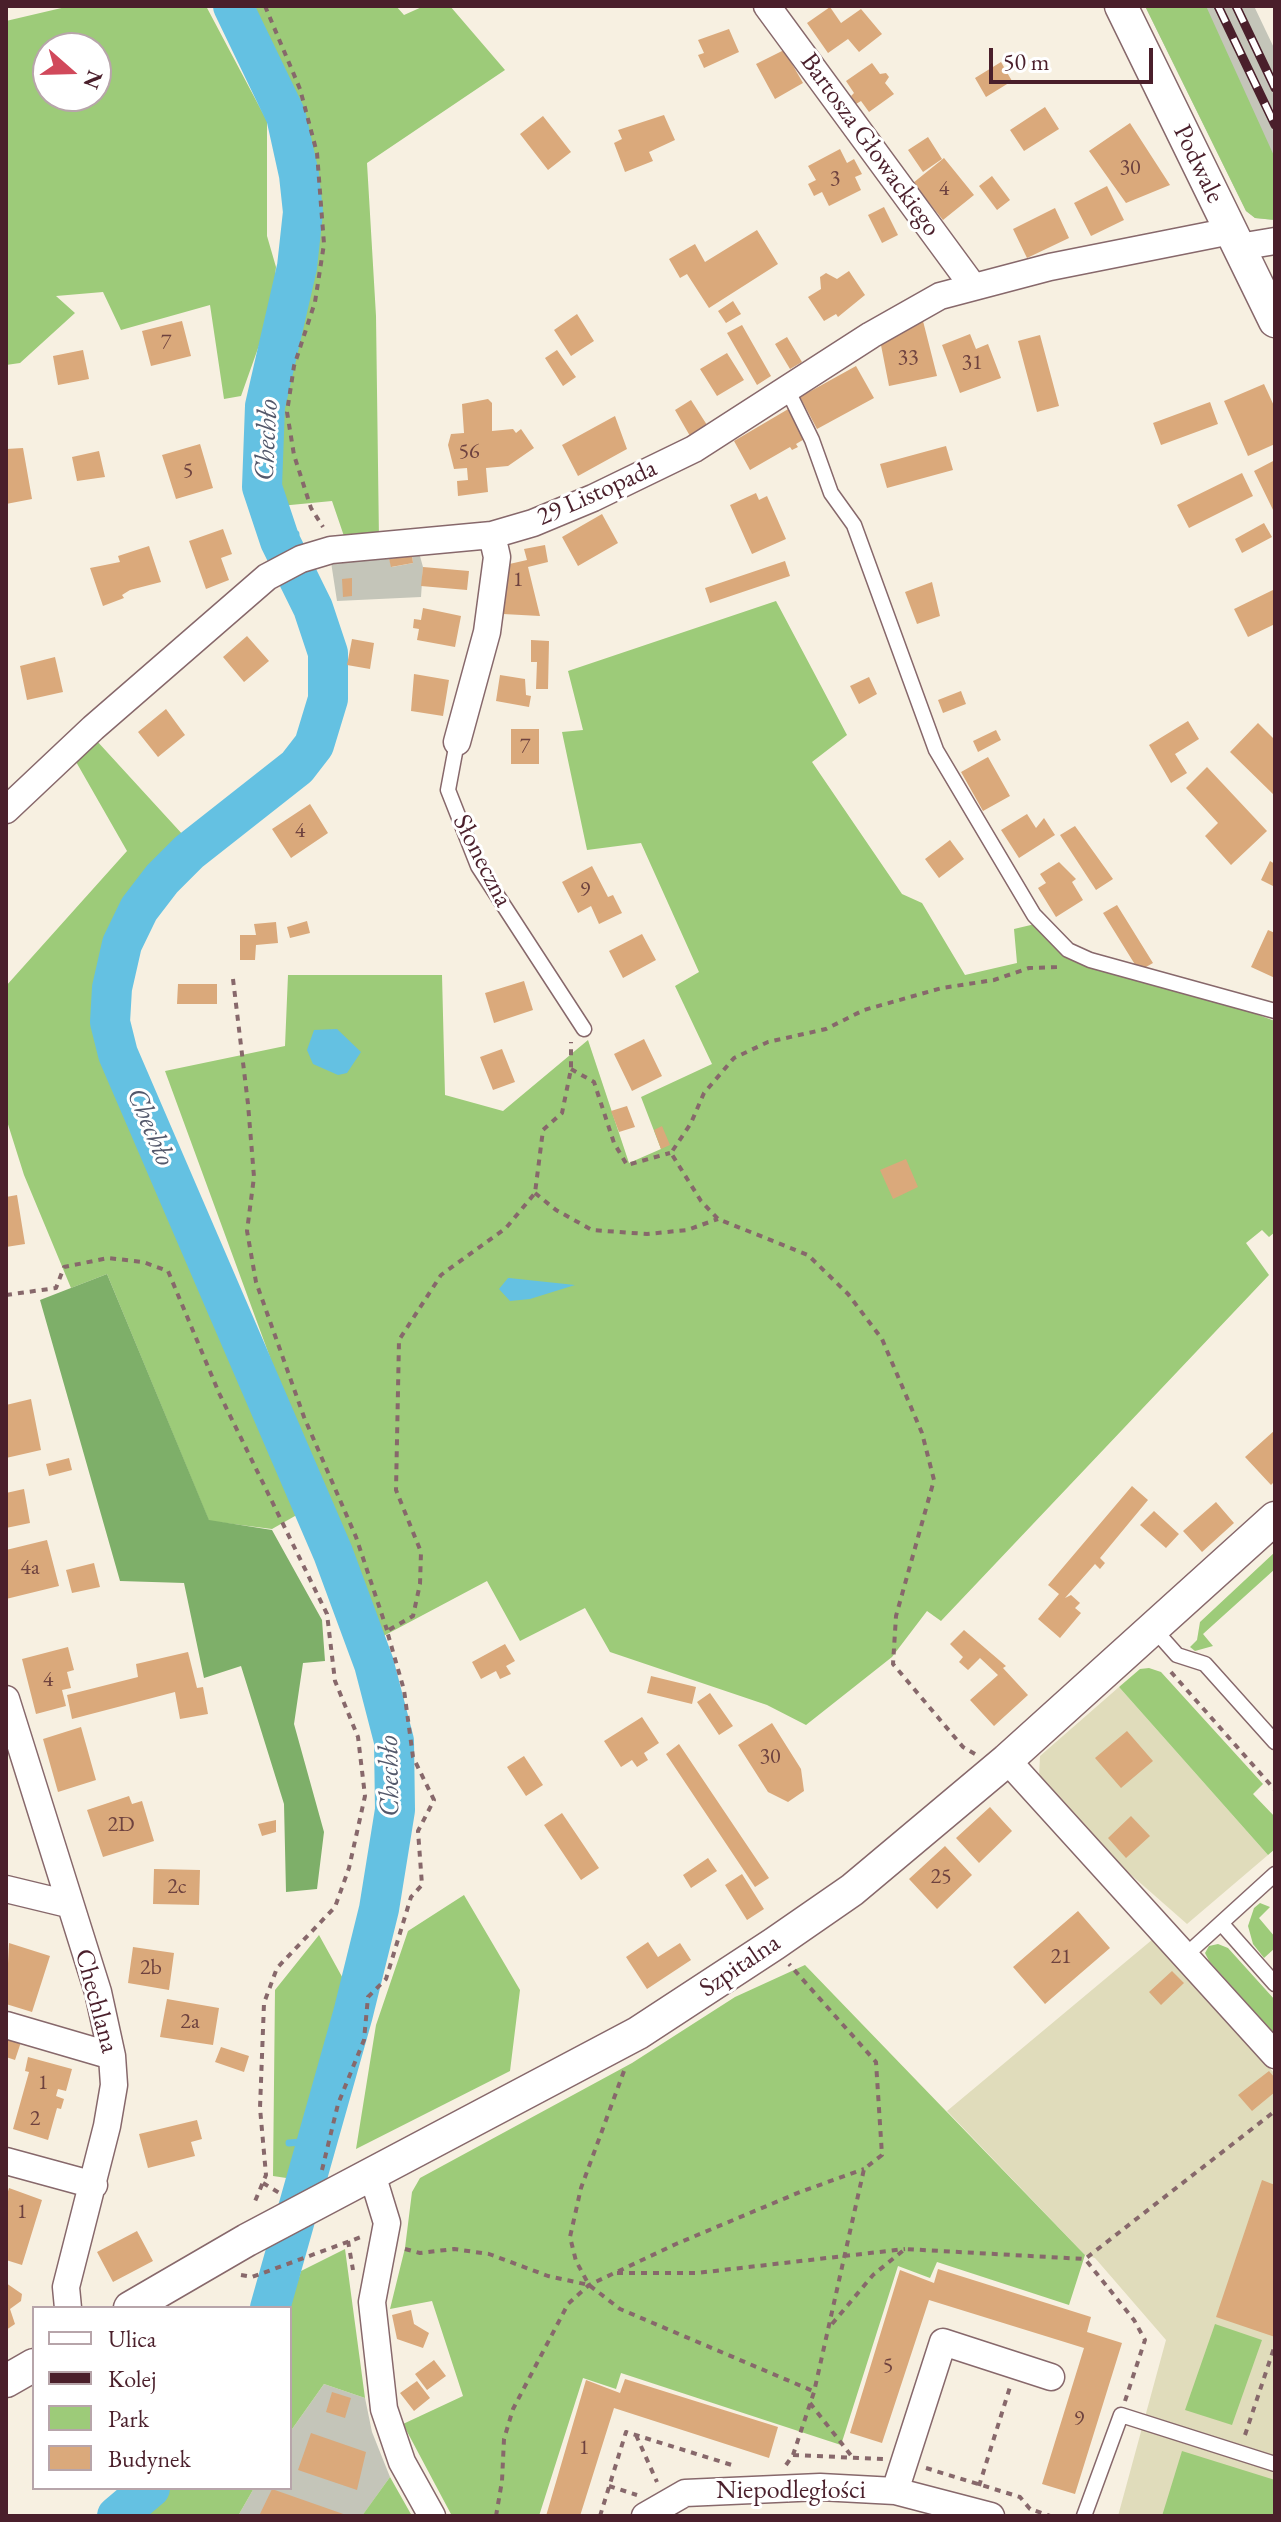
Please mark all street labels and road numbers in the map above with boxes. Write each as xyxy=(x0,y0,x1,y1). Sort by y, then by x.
street label: Bartosza Głowackiego xyxy=(793,47,947,243)
street label: Podwale xyxy=(1166,120,1230,208)
street label: 29 Listopada xyxy=(532,453,662,533)
street label: Słoneczna xyxy=(445,810,519,912)
street label: Szpitalna xyxy=(694,1928,786,2004)
street label: Chechlana xyxy=(67,1946,125,2056)
street label: Niepodległości xyxy=(716,2475,866,2507)

